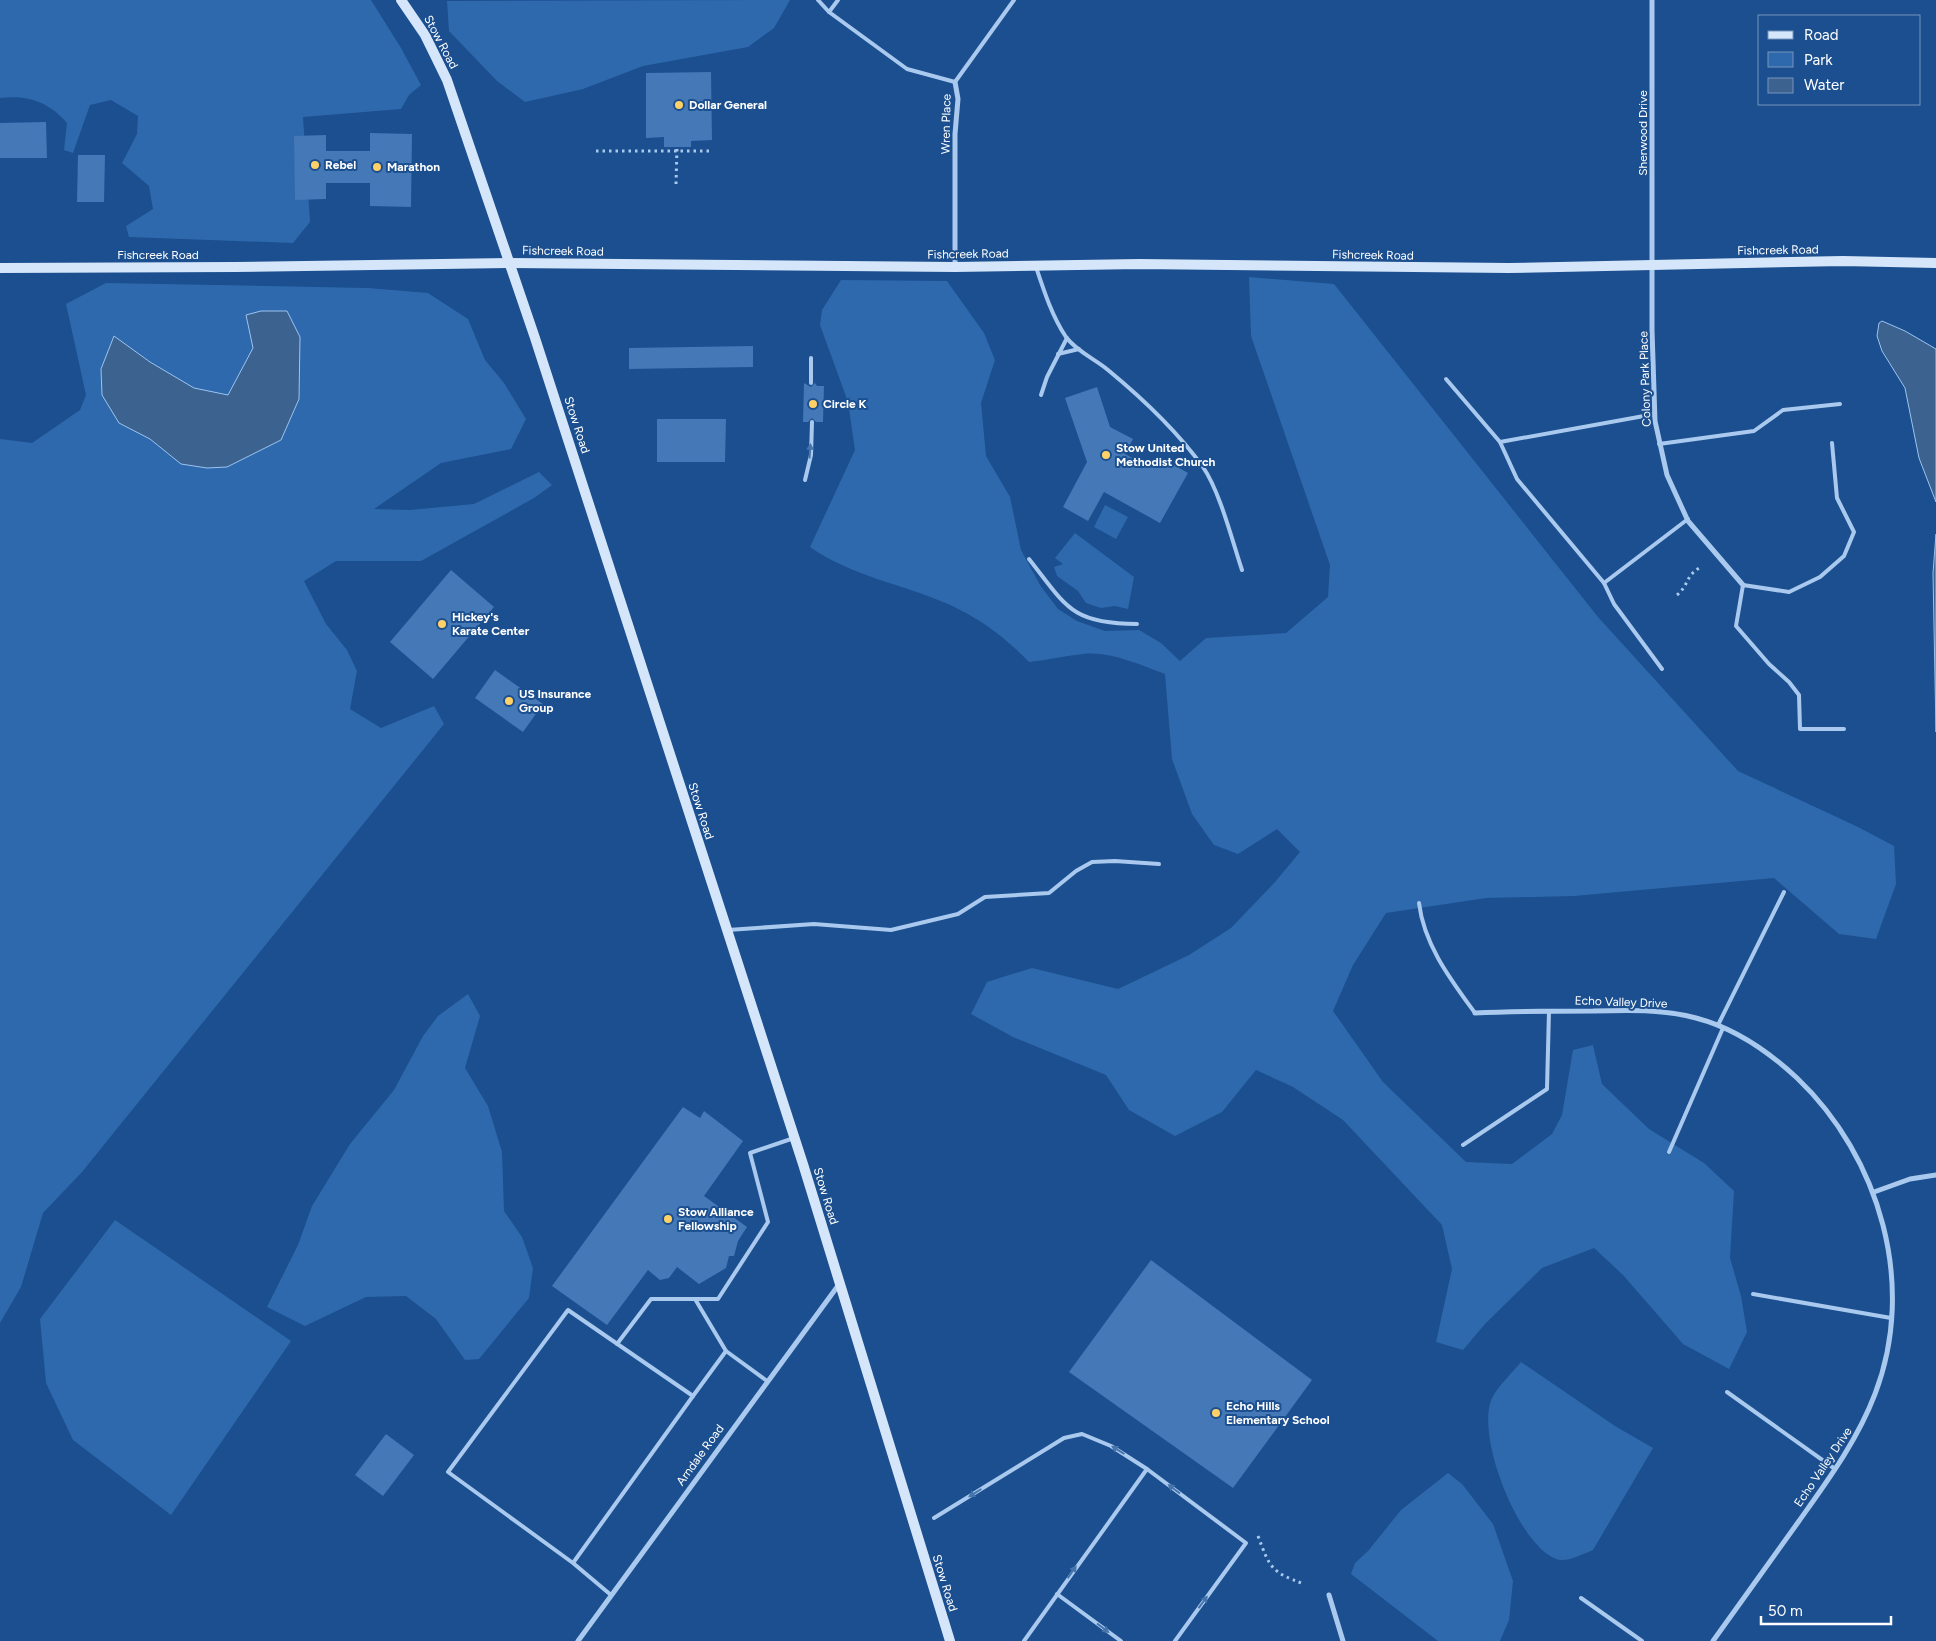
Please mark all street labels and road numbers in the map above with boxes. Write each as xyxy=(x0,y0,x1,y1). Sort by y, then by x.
street label: Stow Road xyxy=(421,13,461,71)
street label: Sherwood Drive xyxy=(1636,90,1650,176)
street label: Wren Place xyxy=(938,93,954,154)
street label: Fishcreek Road xyxy=(1737,242,1819,258)
street label: Fishcreek Road xyxy=(522,243,604,259)
street label: Fishcreek Road xyxy=(927,246,1009,262)
street label: Fishcreek Road xyxy=(1332,247,1414,263)
street label: Fishcreek Road xyxy=(117,248,199,262)
street label: Colony Park Place xyxy=(1636,331,1654,427)
street label: Stow Road xyxy=(561,395,593,455)
street label: Stow Road xyxy=(685,781,717,841)
street label: Echo Valley Drive xyxy=(1574,993,1668,1011)
street label: Stow Road xyxy=(811,1166,841,1226)
street label: Arndale Road xyxy=(673,1422,727,1488)
street label: Echo Valley Drive xyxy=(1791,1424,1855,1509)
street label: Stow Road xyxy=(930,1553,960,1613)

